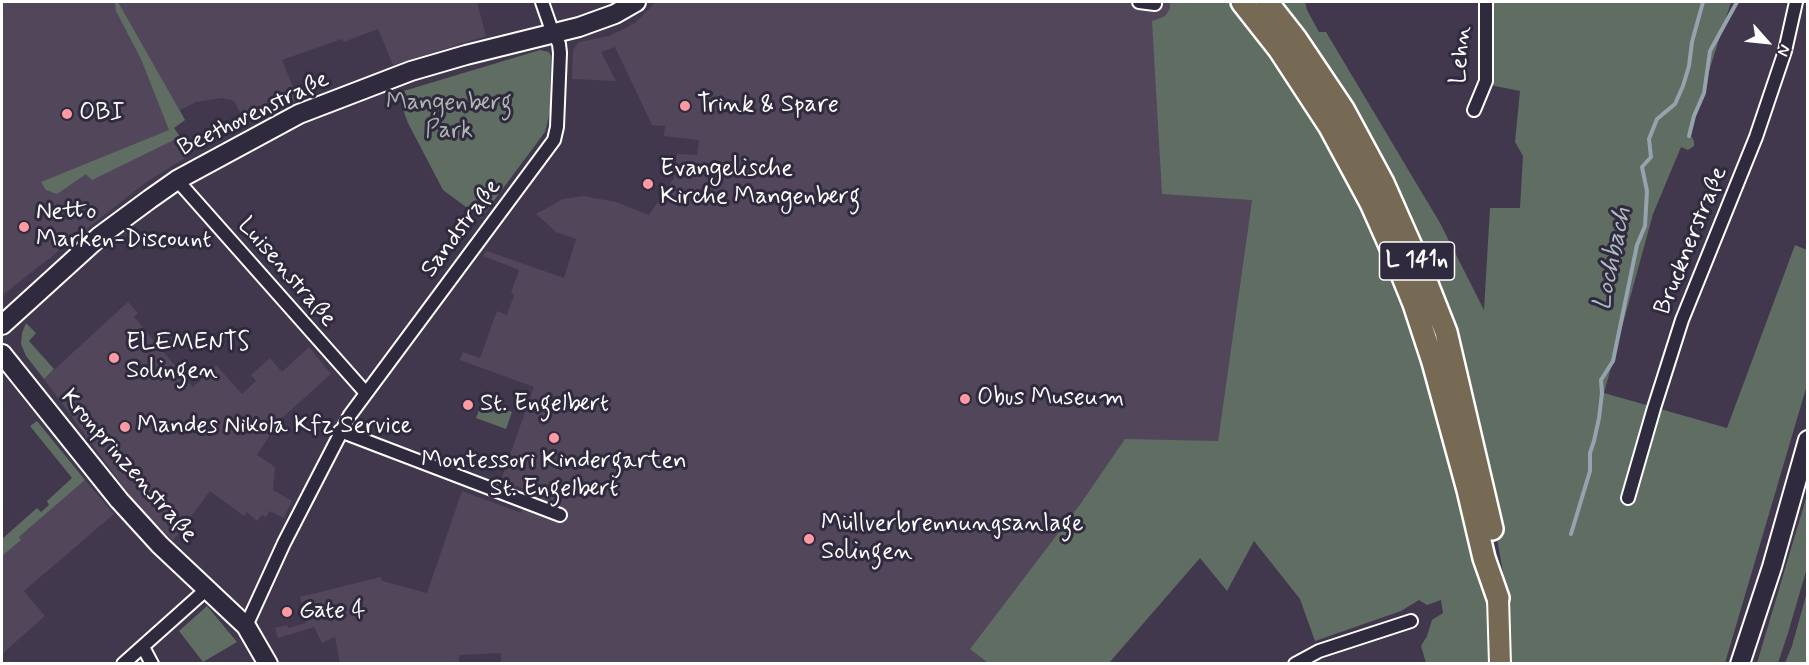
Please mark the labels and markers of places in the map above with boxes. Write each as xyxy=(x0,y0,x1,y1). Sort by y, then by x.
place label: Trink & Spare xyxy=(697,92,839,120)
marker: Trink & Spare xyxy=(678,99,692,113)
place label: OBI xyxy=(79,100,124,128)
marker: OBI xyxy=(60,107,74,121)
place label: Evangelische Kirche Mangenberg xyxy=(660,156,860,212)
marker: Evangelische Kirche Mangenberg xyxy=(641,177,655,191)
place label: Netto Marken-Discount xyxy=(36,199,212,255)
marker: Netto Marken-Discount xyxy=(17,220,31,234)
place label: ELEMENTS Solingen xyxy=(126,330,250,386)
marker: ELEMENTS Solingen xyxy=(107,351,121,365)
place label: Obus Museum xyxy=(977,385,1124,413)
place label: St. Engelbert xyxy=(480,391,609,419)
marker: Obus Museum xyxy=(958,392,972,406)
marker: St. Engelbert xyxy=(461,398,475,412)
place label: Mandes Nikola Kfz Service xyxy=(137,413,412,441)
marker: Mandes Nikola Kfz Service xyxy=(118,420,132,434)
marker: Montessori Kindergarten St. Engelbert xyxy=(547,431,561,445)
place label: Montessori Kindergarten St. Engelbert xyxy=(421,448,687,504)
place label: Müllverbrennungsanlage Solingen xyxy=(821,511,1083,567)
marker: Müllverbrennungsanlage Solingen xyxy=(802,532,816,546)
place label: Gate 4 xyxy=(299,598,366,626)
marker: Gate 4 xyxy=(280,605,294,619)

